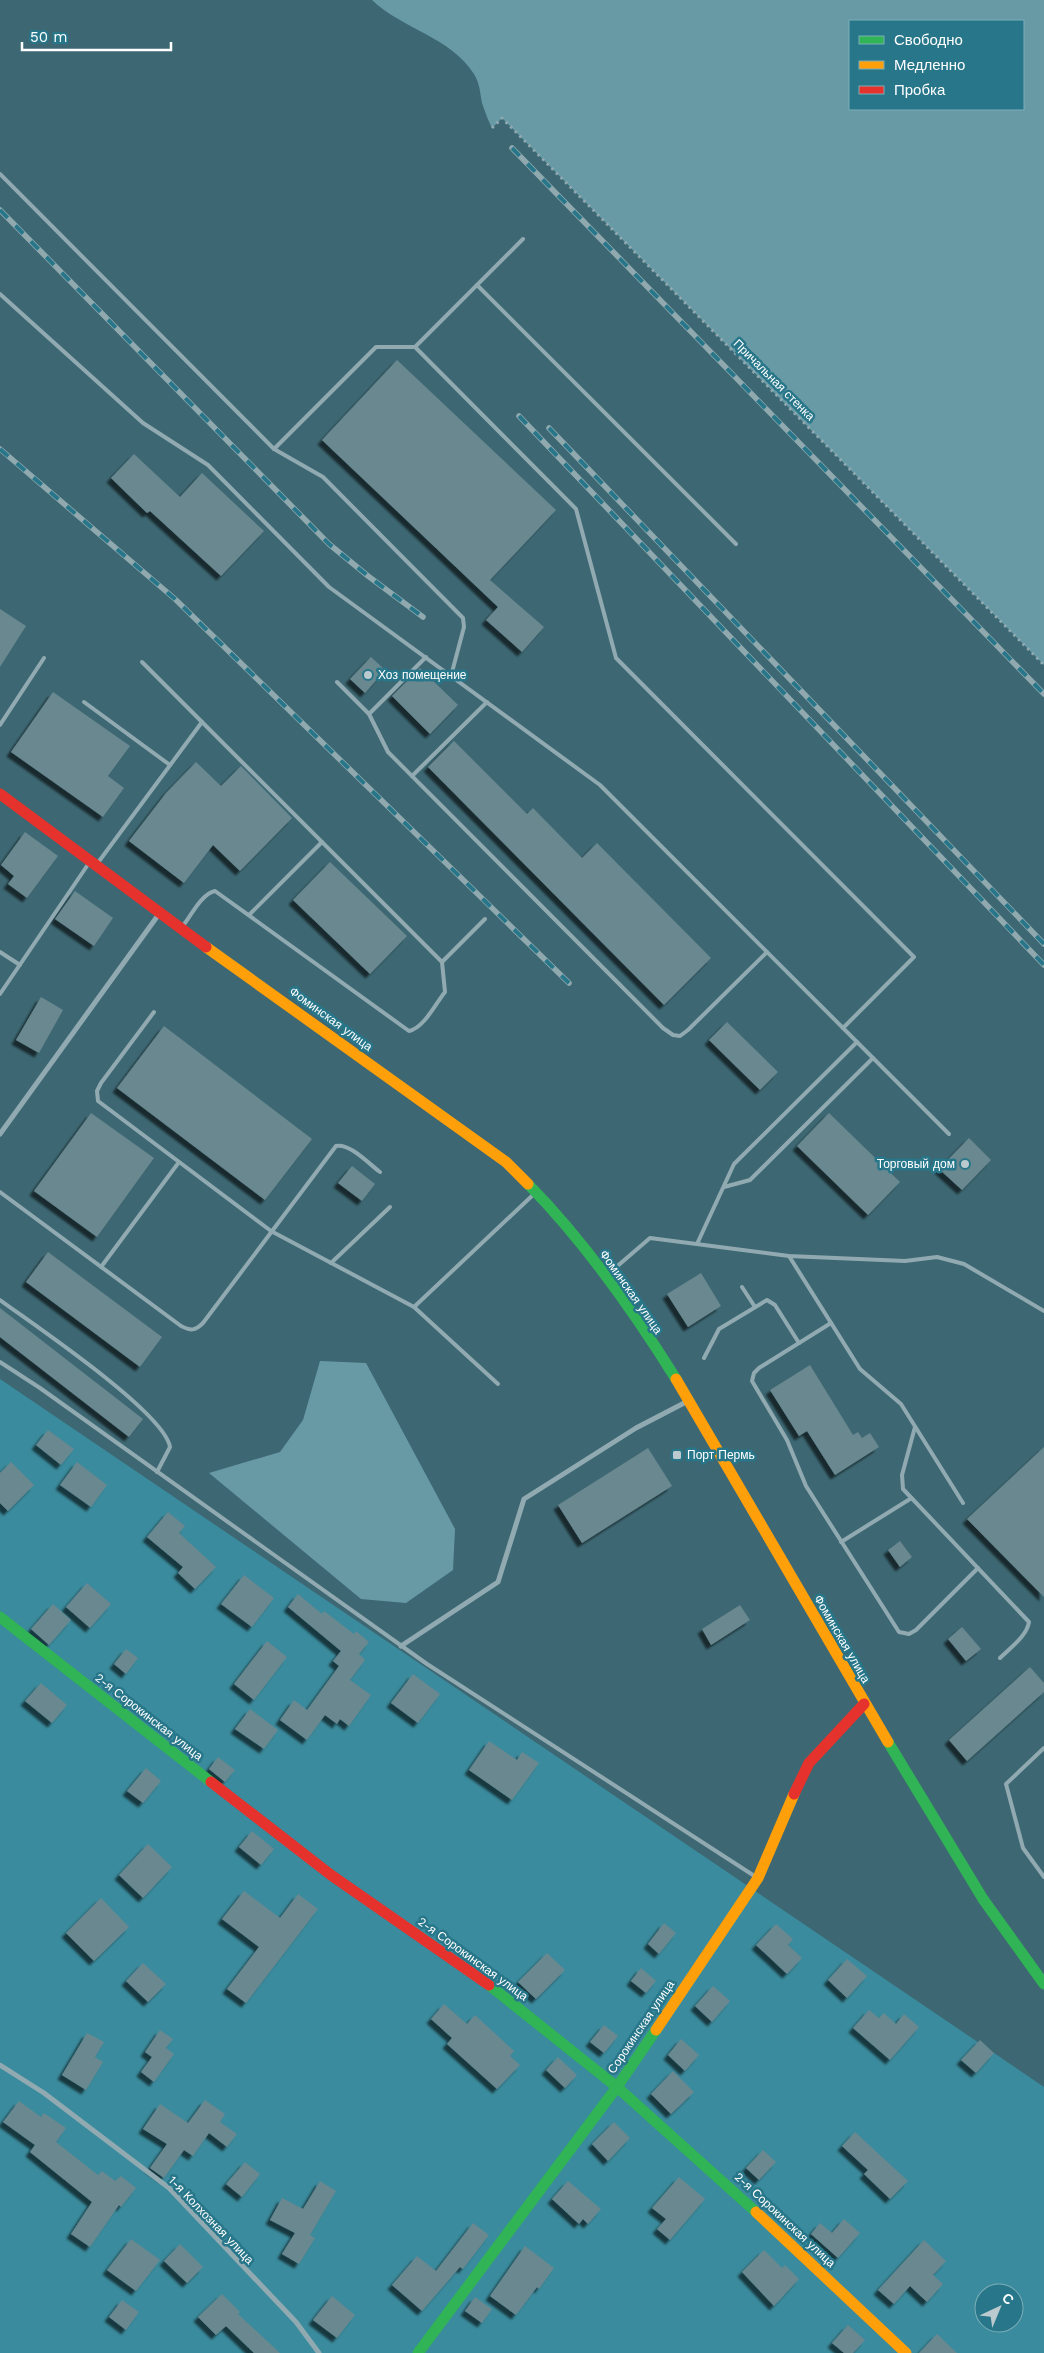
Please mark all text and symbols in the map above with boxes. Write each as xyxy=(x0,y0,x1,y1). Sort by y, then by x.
scale bar xyxy=(22,20,171,52)
legend xyxy=(849,20,1024,110)
text: 50 m xyxy=(30,28,67,46)
text: Свободно xyxy=(894,31,963,49)
text: Медленно xyxy=(894,56,965,74)
text: Пробка xyxy=(894,81,946,99)
street label: Причальная стенка xyxy=(731,337,818,424)
place label: Хоз помещение xyxy=(378,668,467,682)
marker: Хоз помещение xyxy=(362,669,374,681)
street label: Фоминская улица xyxy=(287,984,375,1054)
place label: Торговый дом xyxy=(877,1157,955,1171)
marker: Торговый дом xyxy=(959,1158,971,1170)
street label: Фоминская улица xyxy=(597,1247,665,1337)
place label: Порт Пермь xyxy=(687,1448,755,1462)
marker: Порт Пермь xyxy=(671,1449,683,1461)
street label: Фоминская улица xyxy=(811,1593,873,1686)
street label: 2-я Сорокинская улица xyxy=(92,1671,206,1764)
street label: 2-я Сорокинская улица xyxy=(415,1914,531,2004)
street label: Сорокинская улица xyxy=(605,1978,677,2076)
street label: 2-я Сорокинская улица xyxy=(732,2170,838,2271)
street label: 1-я Колхозная улица xyxy=(165,2173,257,2267)
north arrow xyxy=(974,2283,1024,2333)
text: С xyxy=(999,2289,1017,2308)

